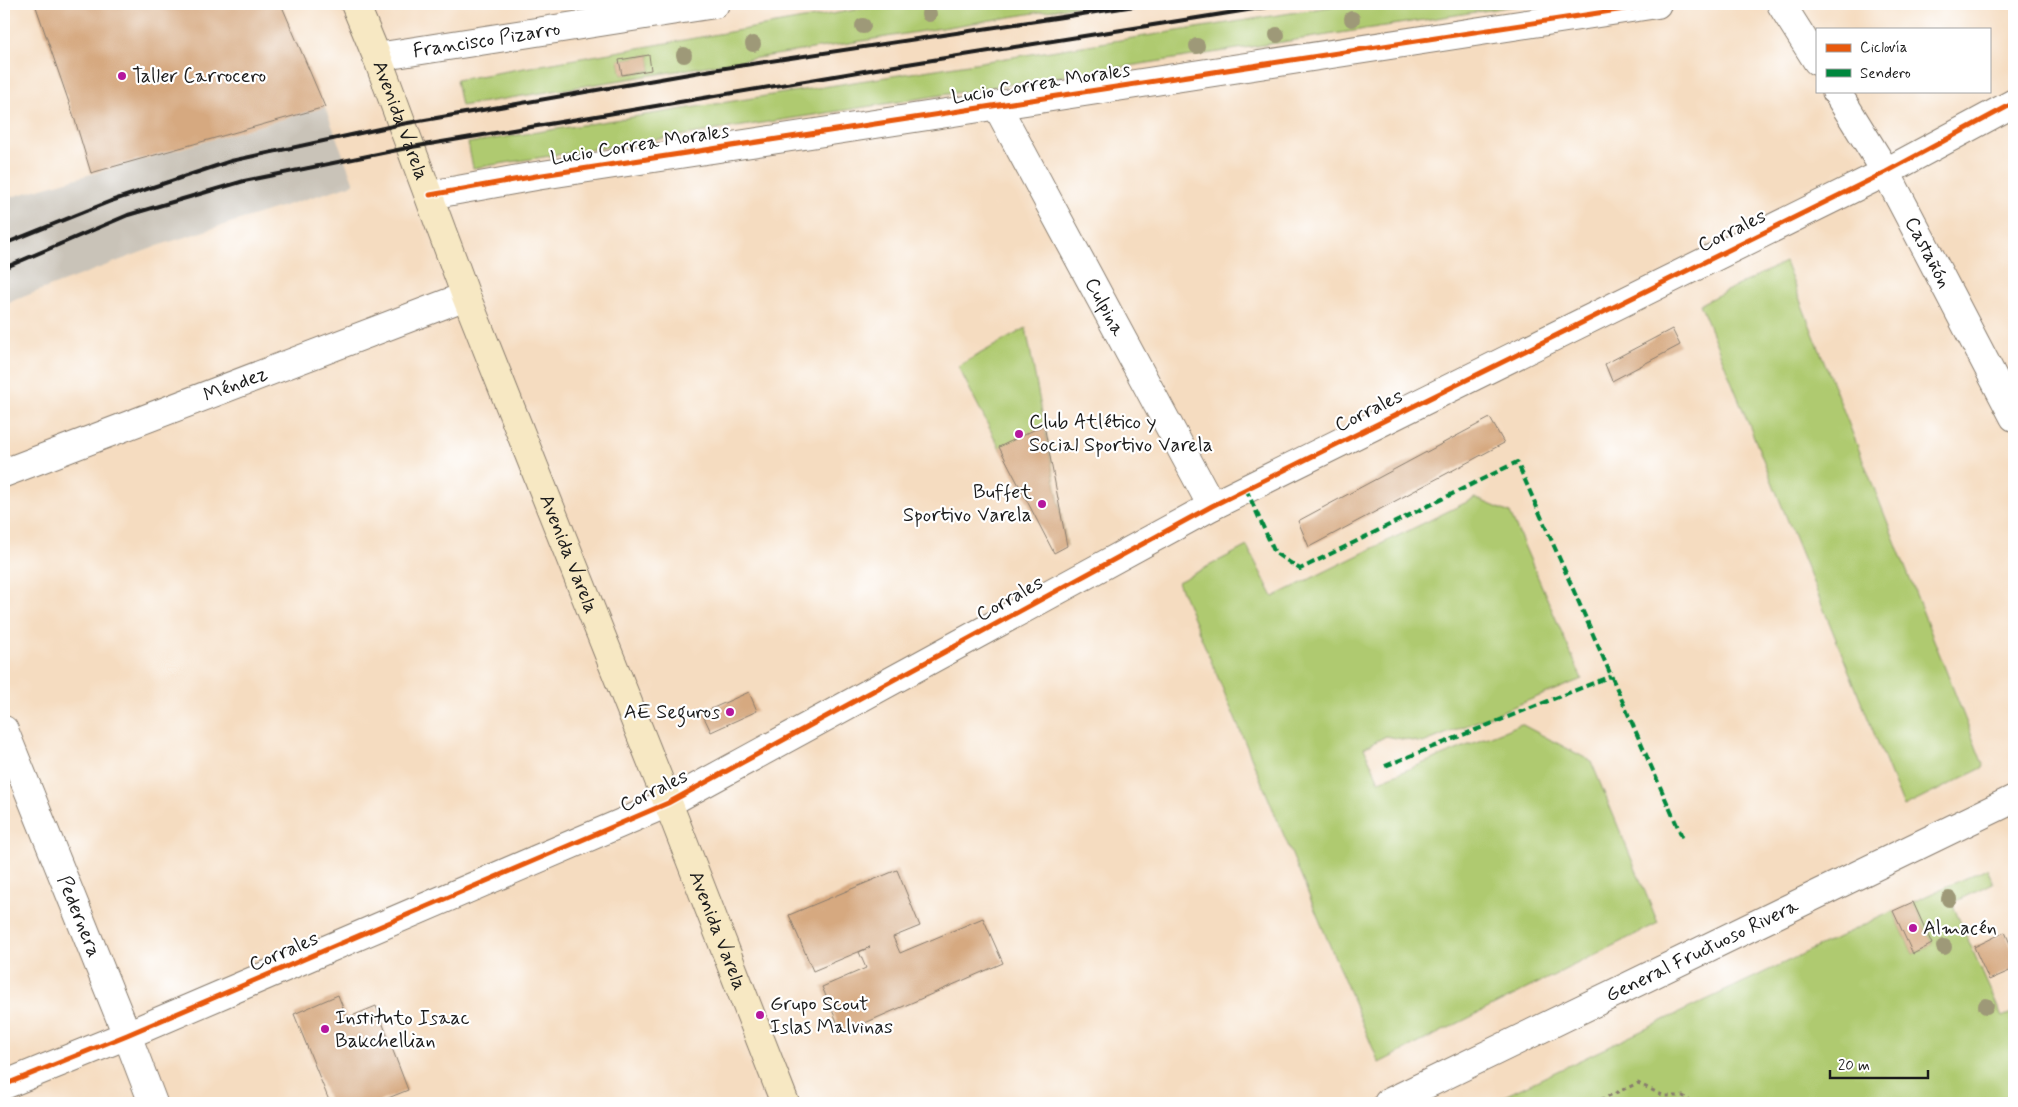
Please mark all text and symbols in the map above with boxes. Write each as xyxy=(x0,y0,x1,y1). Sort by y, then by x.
street label: Francisco Pizarro xyxy=(411,15,562,65)
legend xyxy=(1816,28,1990,92)
text: Ciclovía xyxy=(1860,38,1908,58)
street label: Avenida Varela xyxy=(366,57,435,184)
street label: Lucio Correa Morales xyxy=(950,57,1132,111)
place label: Taller Carrocero xyxy=(132,63,266,90)
text: Sendero xyxy=(1860,64,1911,84)
marker: Taller Carrocero xyxy=(116,70,128,82)
street label: Lucio Correa Morales xyxy=(549,118,731,172)
street label: Corrales xyxy=(1693,203,1771,259)
street label: Castañón xyxy=(1898,212,1958,293)
street label: Culpina xyxy=(1078,273,1132,342)
street label: Méndez xyxy=(200,360,272,409)
street label: Corrales xyxy=(1330,383,1408,439)
place label: Club Atlético y Social Sportivo Varela xyxy=(1029,409,1213,459)
marker: Club Atlético y Social Sportivo Varela xyxy=(1013,428,1025,440)
place label: Buffet Sportivo Varela xyxy=(903,479,1032,529)
street label: Avenida Varela xyxy=(533,490,605,617)
marker: Buffet Sportivo Varela xyxy=(1036,498,1048,510)
street label: Corrales xyxy=(972,569,1048,628)
place label: AE Seguros xyxy=(624,699,720,728)
marker: AE Seguros xyxy=(724,706,736,718)
street label: Corrales xyxy=(615,763,693,819)
street label: Avenida Varela xyxy=(682,867,753,994)
street label: Pedernera xyxy=(51,871,108,961)
street label: General Fructuoso Rivera xyxy=(1601,892,1804,1009)
place label: Almacén xyxy=(1923,915,1997,942)
marker: Almacén xyxy=(1907,922,1919,934)
street label: Corrales xyxy=(245,925,323,979)
place label: Grupo Scout Islas Malvinas xyxy=(770,991,893,1041)
place label: Instituto Isaac Bakchellian xyxy=(335,1005,470,1055)
marker: Grupo Scout Islas Malvinas xyxy=(754,1009,766,1021)
marker: Instituto Isaac Bakchellian xyxy=(319,1023,331,1035)
scale bar xyxy=(1830,1047,1928,1079)
text: 20 m xyxy=(1838,1056,1870,1076)

